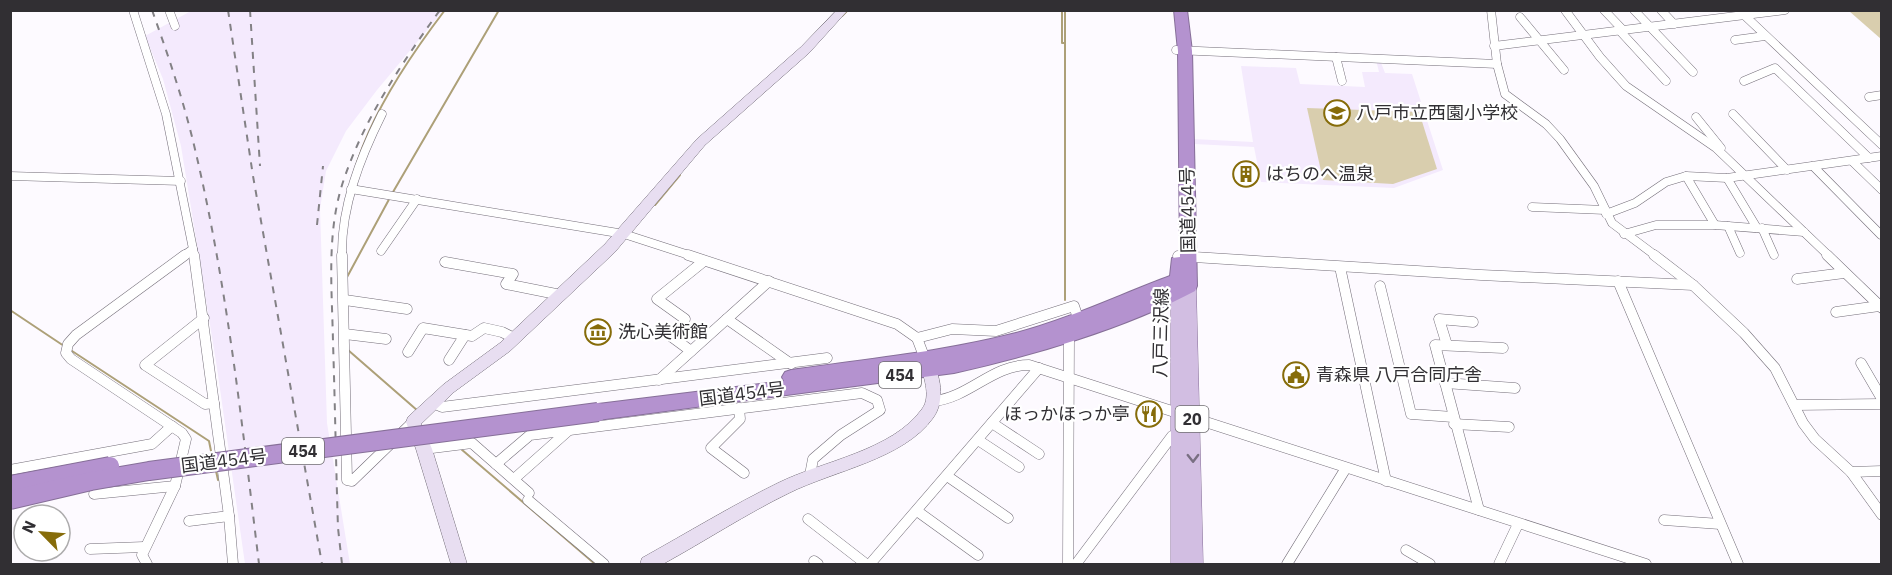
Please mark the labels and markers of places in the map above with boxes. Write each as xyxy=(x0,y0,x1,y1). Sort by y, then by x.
school or university icon: 八戸市立西園小学校 xyxy=(1322,98,1352,128)
place label: 八戸市立西園小学校 xyxy=(1356,101,1518,124)
building icon: はちのへ温泉 xyxy=(1231,159,1261,189)
place label: はちのへ温泉 xyxy=(1266,162,1374,185)
museum icon: 洗心美術館 xyxy=(583,317,613,347)
place label: 洗心美術館 xyxy=(618,320,708,343)
public building icon: 青森県 八戸合同庁舎 xyxy=(1281,360,1311,390)
place label: 青森県 八戸合同庁舎 xyxy=(1316,363,1482,386)
restaurant icon: ほっかほっか亭 xyxy=(1134,399,1164,429)
place label: ほっかほっか亭 xyxy=(1004,402,1130,425)

